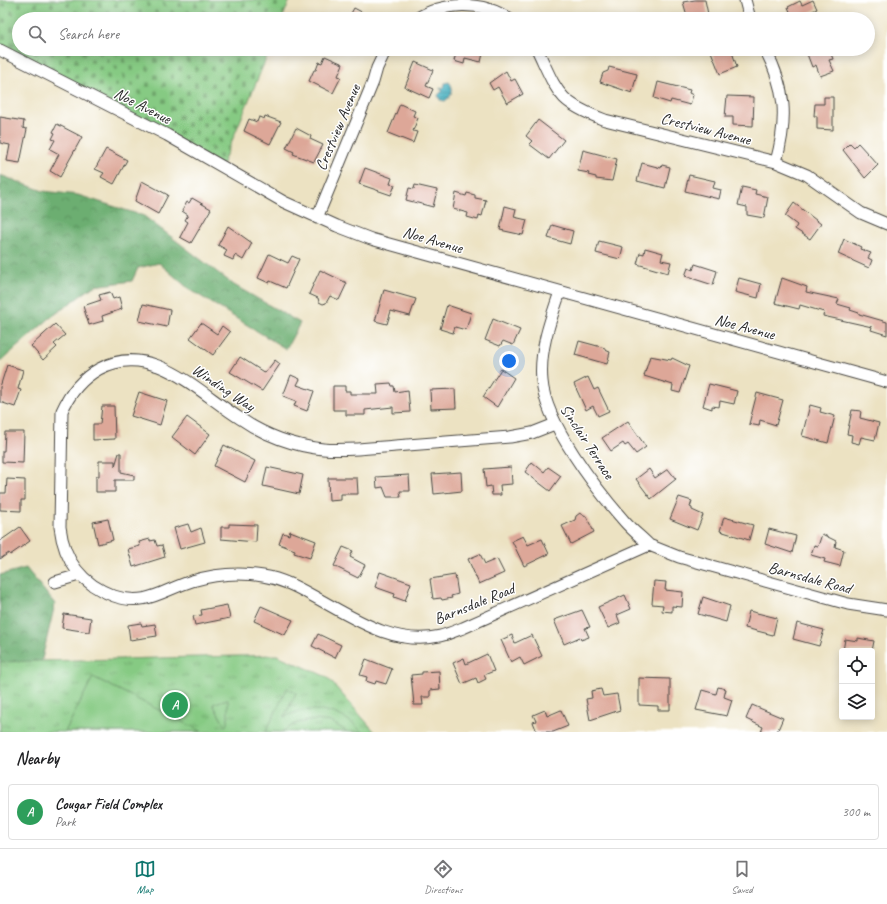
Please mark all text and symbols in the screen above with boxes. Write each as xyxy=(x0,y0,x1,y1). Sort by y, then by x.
search box xyxy=(12,12,875,56)
icon: search xyxy=(26,23,48,45)
text: Search here xyxy=(58,25,119,44)
street label: Crestview Avenue xyxy=(311,80,366,174)
street label: Noe Avenue xyxy=(111,83,176,129)
street label: Crestview Avenue xyxy=(659,108,754,150)
street label: Noe Avenue xyxy=(401,222,467,258)
street label: Noe Avenue xyxy=(713,309,779,345)
your location xyxy=(499,351,519,371)
street label: Winding Way xyxy=(188,359,260,417)
street label: Sinclair Terrace xyxy=(555,400,620,484)
street label: Barnsdale Road xyxy=(766,557,856,599)
street label: Barnsdale Road xyxy=(431,578,520,629)
map controls xyxy=(839,648,875,720)
button: locate xyxy=(839,648,875,684)
button: layers xyxy=(839,684,875,720)
pin: A xyxy=(162,690,188,720)
text: Nearby xyxy=(16,748,59,769)
text: Cougar Field Complex xyxy=(55,795,162,814)
text: A xyxy=(27,804,33,820)
text: 300 m xyxy=(842,804,870,820)
text: Park xyxy=(55,814,76,830)
tab: Map xyxy=(134,858,156,896)
tab: Directions xyxy=(424,858,463,896)
tab: Saved xyxy=(731,858,753,896)

